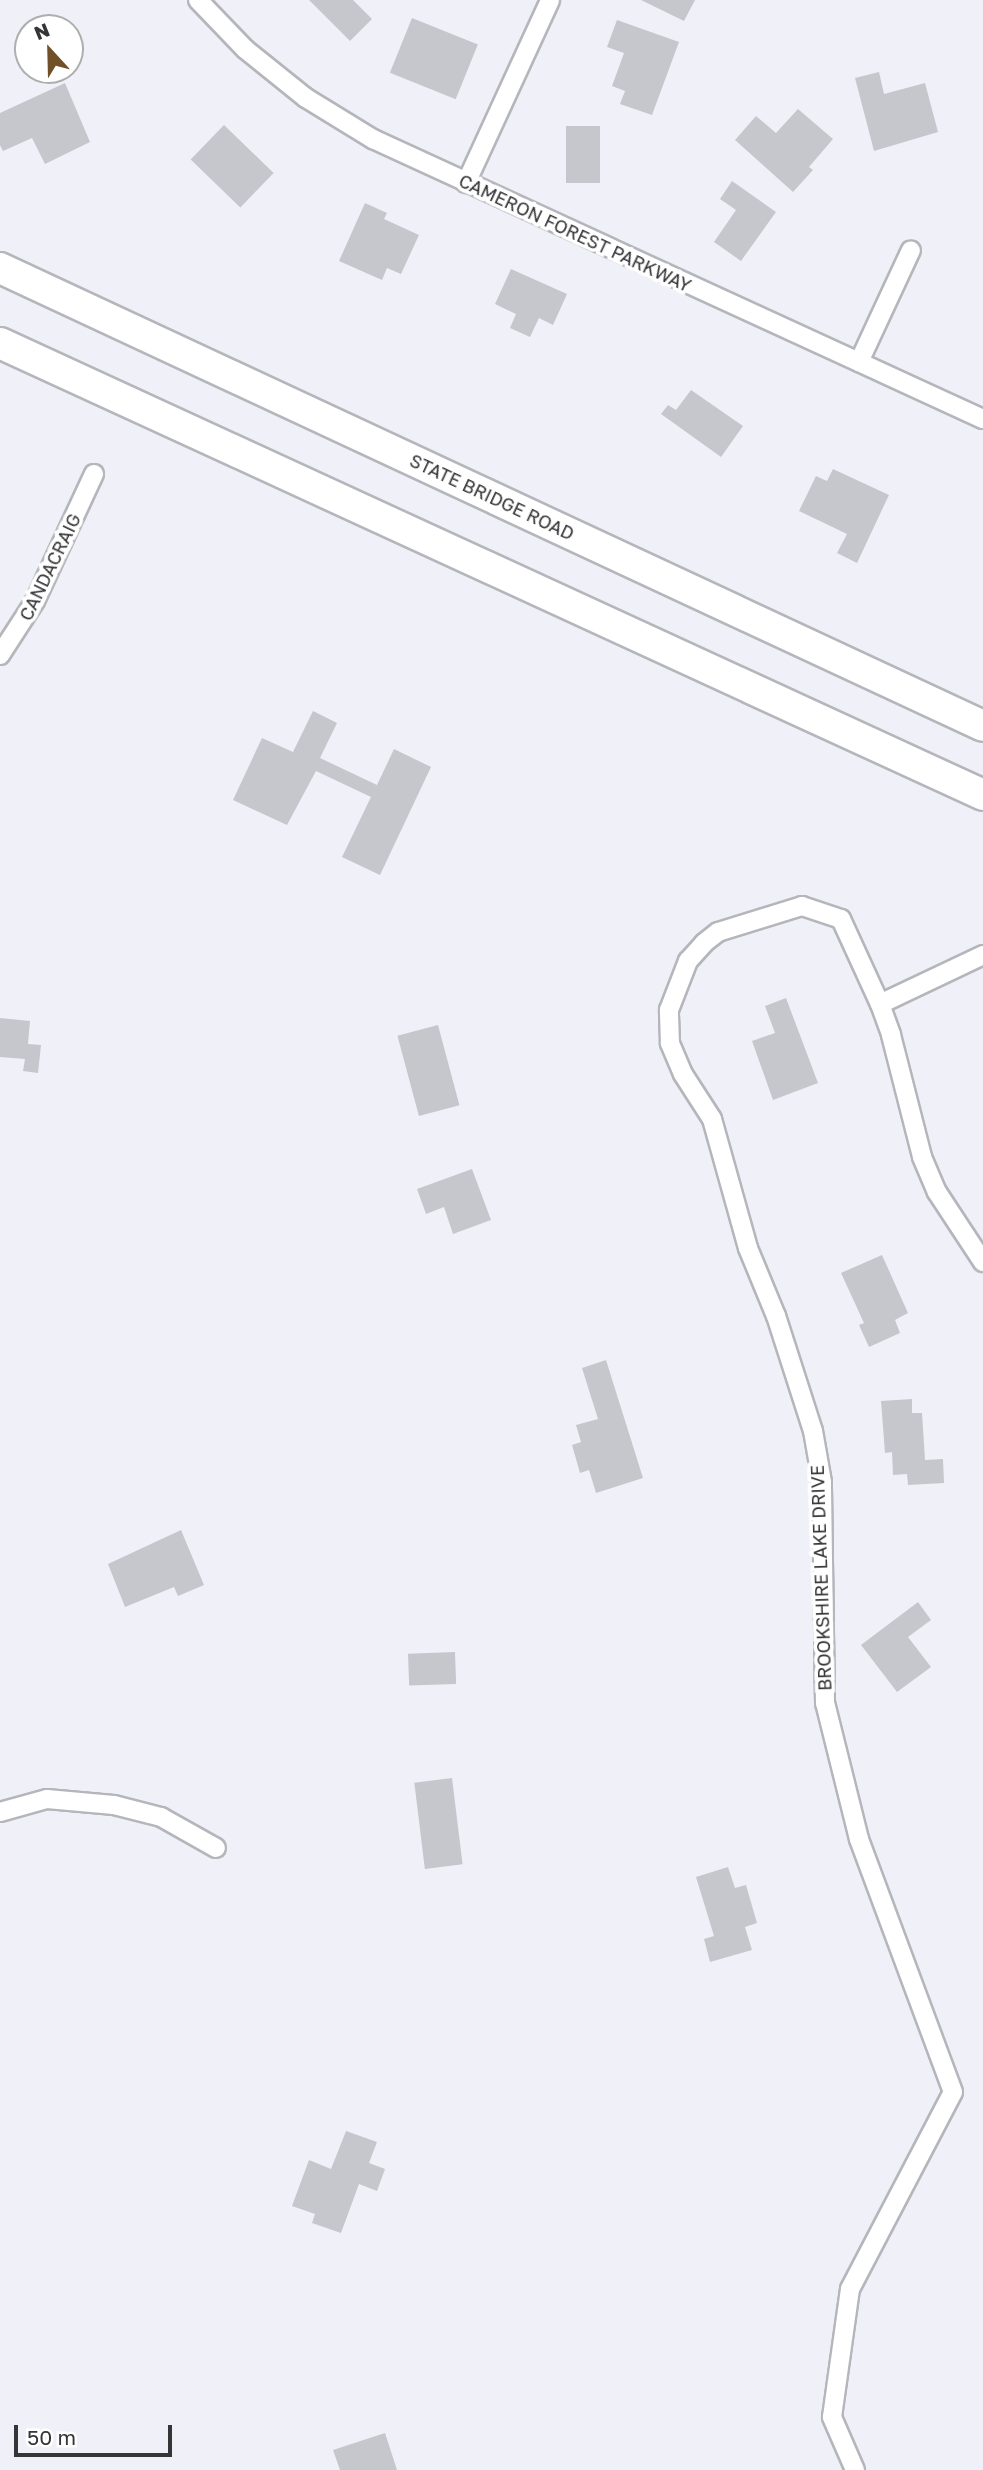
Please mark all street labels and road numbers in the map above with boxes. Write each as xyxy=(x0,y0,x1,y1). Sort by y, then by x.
street label: CAMERON FOREST PARKWAY xyxy=(456,170,694,296)
street label: STATE BRIDGE ROAD xyxy=(406,449,578,545)
street label: CANDACRAIG xyxy=(15,510,85,624)
street label: BROOKSHIRE LAKE DRIVE xyxy=(806,1465,836,1691)

